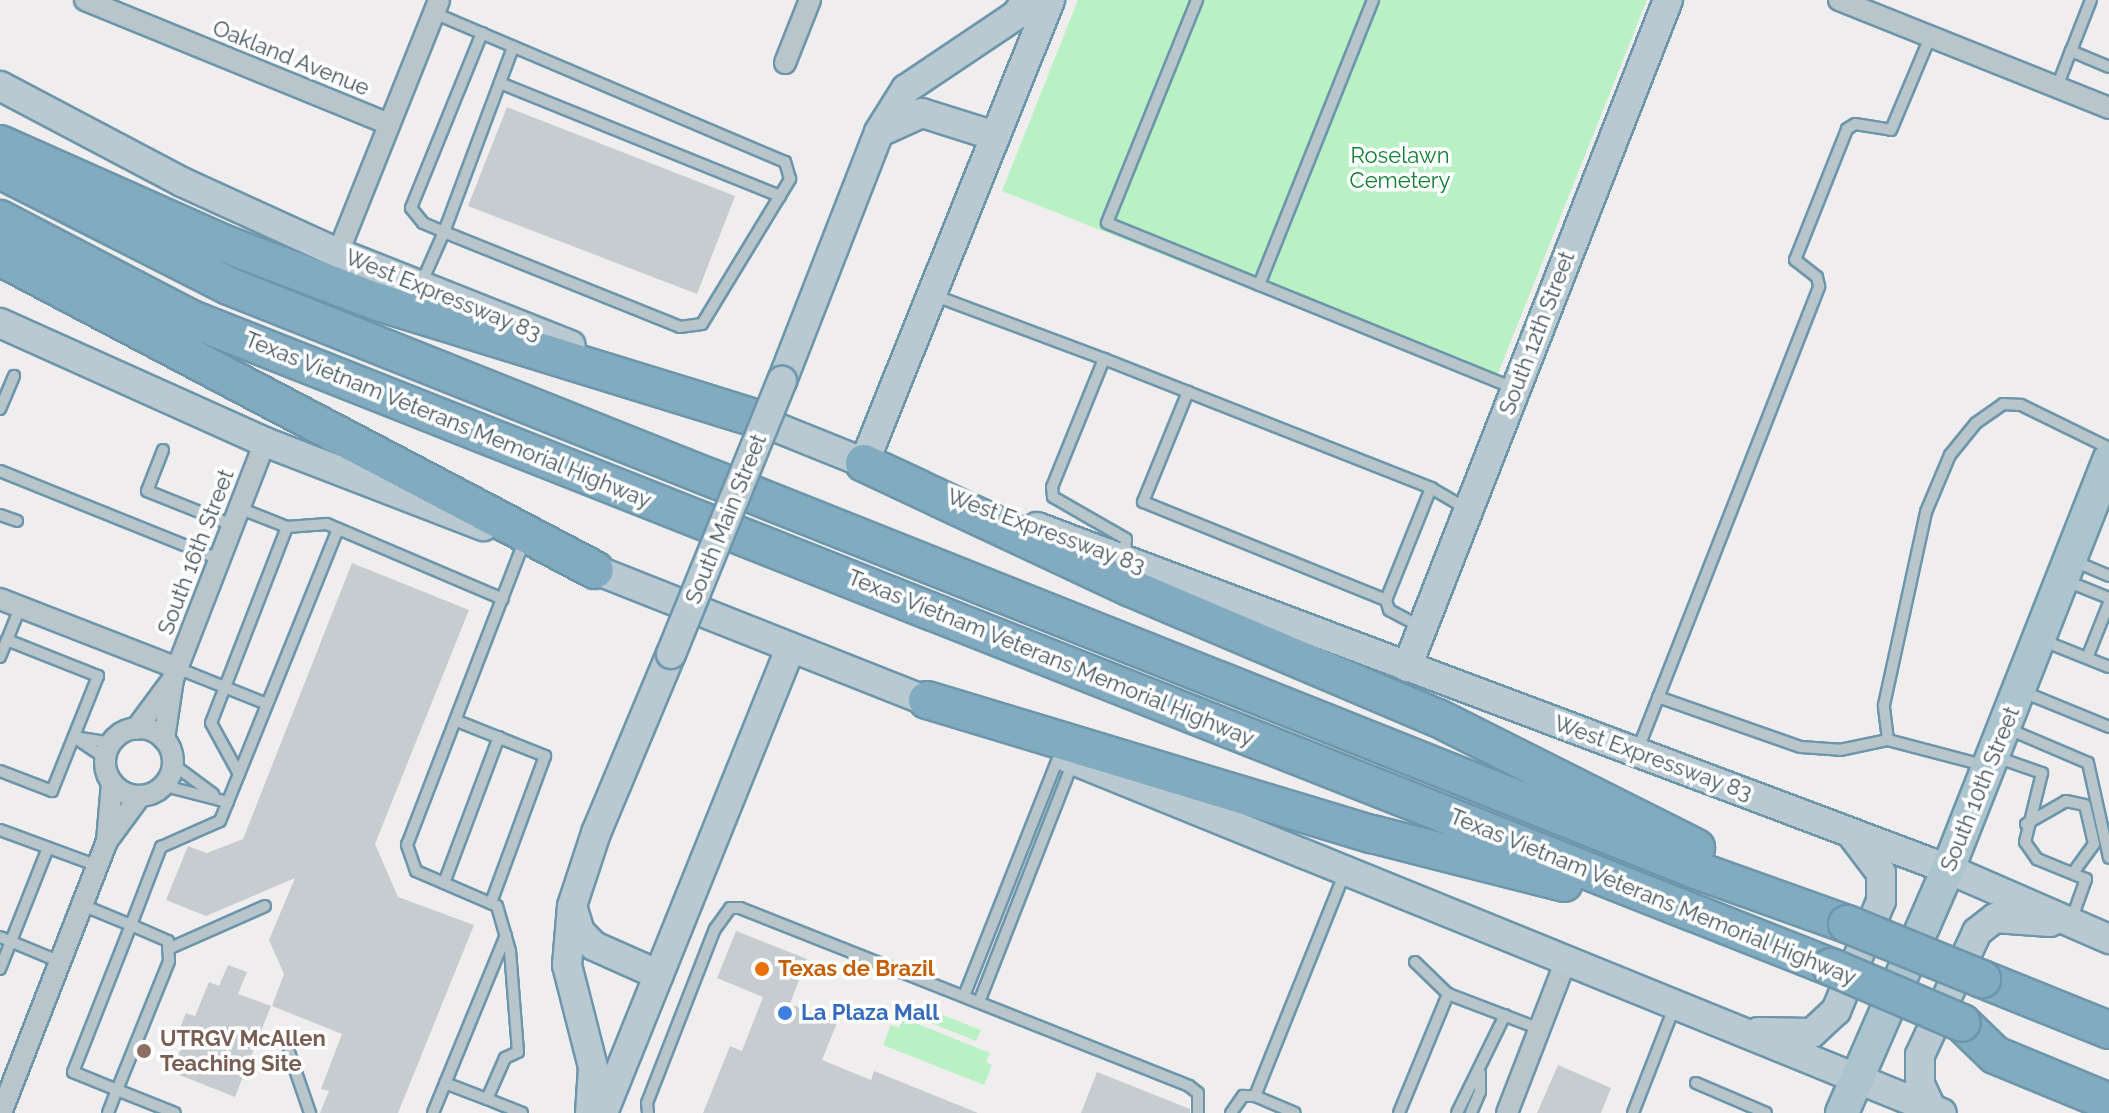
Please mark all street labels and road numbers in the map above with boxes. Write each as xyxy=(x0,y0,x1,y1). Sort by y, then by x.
street label: Oakland Avenue xyxy=(208,14,374,102)
street label: West Expressway 83 xyxy=(341,244,545,346)
street label: South 12th Street xyxy=(1494,248,1580,418)
street label: Texas Vietnam Veterans Memorial Highway xyxy=(240,326,656,514)
street label: South Main Street xyxy=(680,430,772,608)
street label: South 16th Street xyxy=(152,466,240,638)
street label: West Expressway 83 xyxy=(943,483,1149,579)
street label: Texas Vietnam Veterans Memorial Highway xyxy=(843,564,1259,752)
street label: South 10th Street xyxy=(1935,703,2025,875)
street label: West Expressway 83 xyxy=(1550,710,1756,806)
street label: Texas Vietnam Veterans Memorial Highway xyxy=(1445,803,1861,991)

